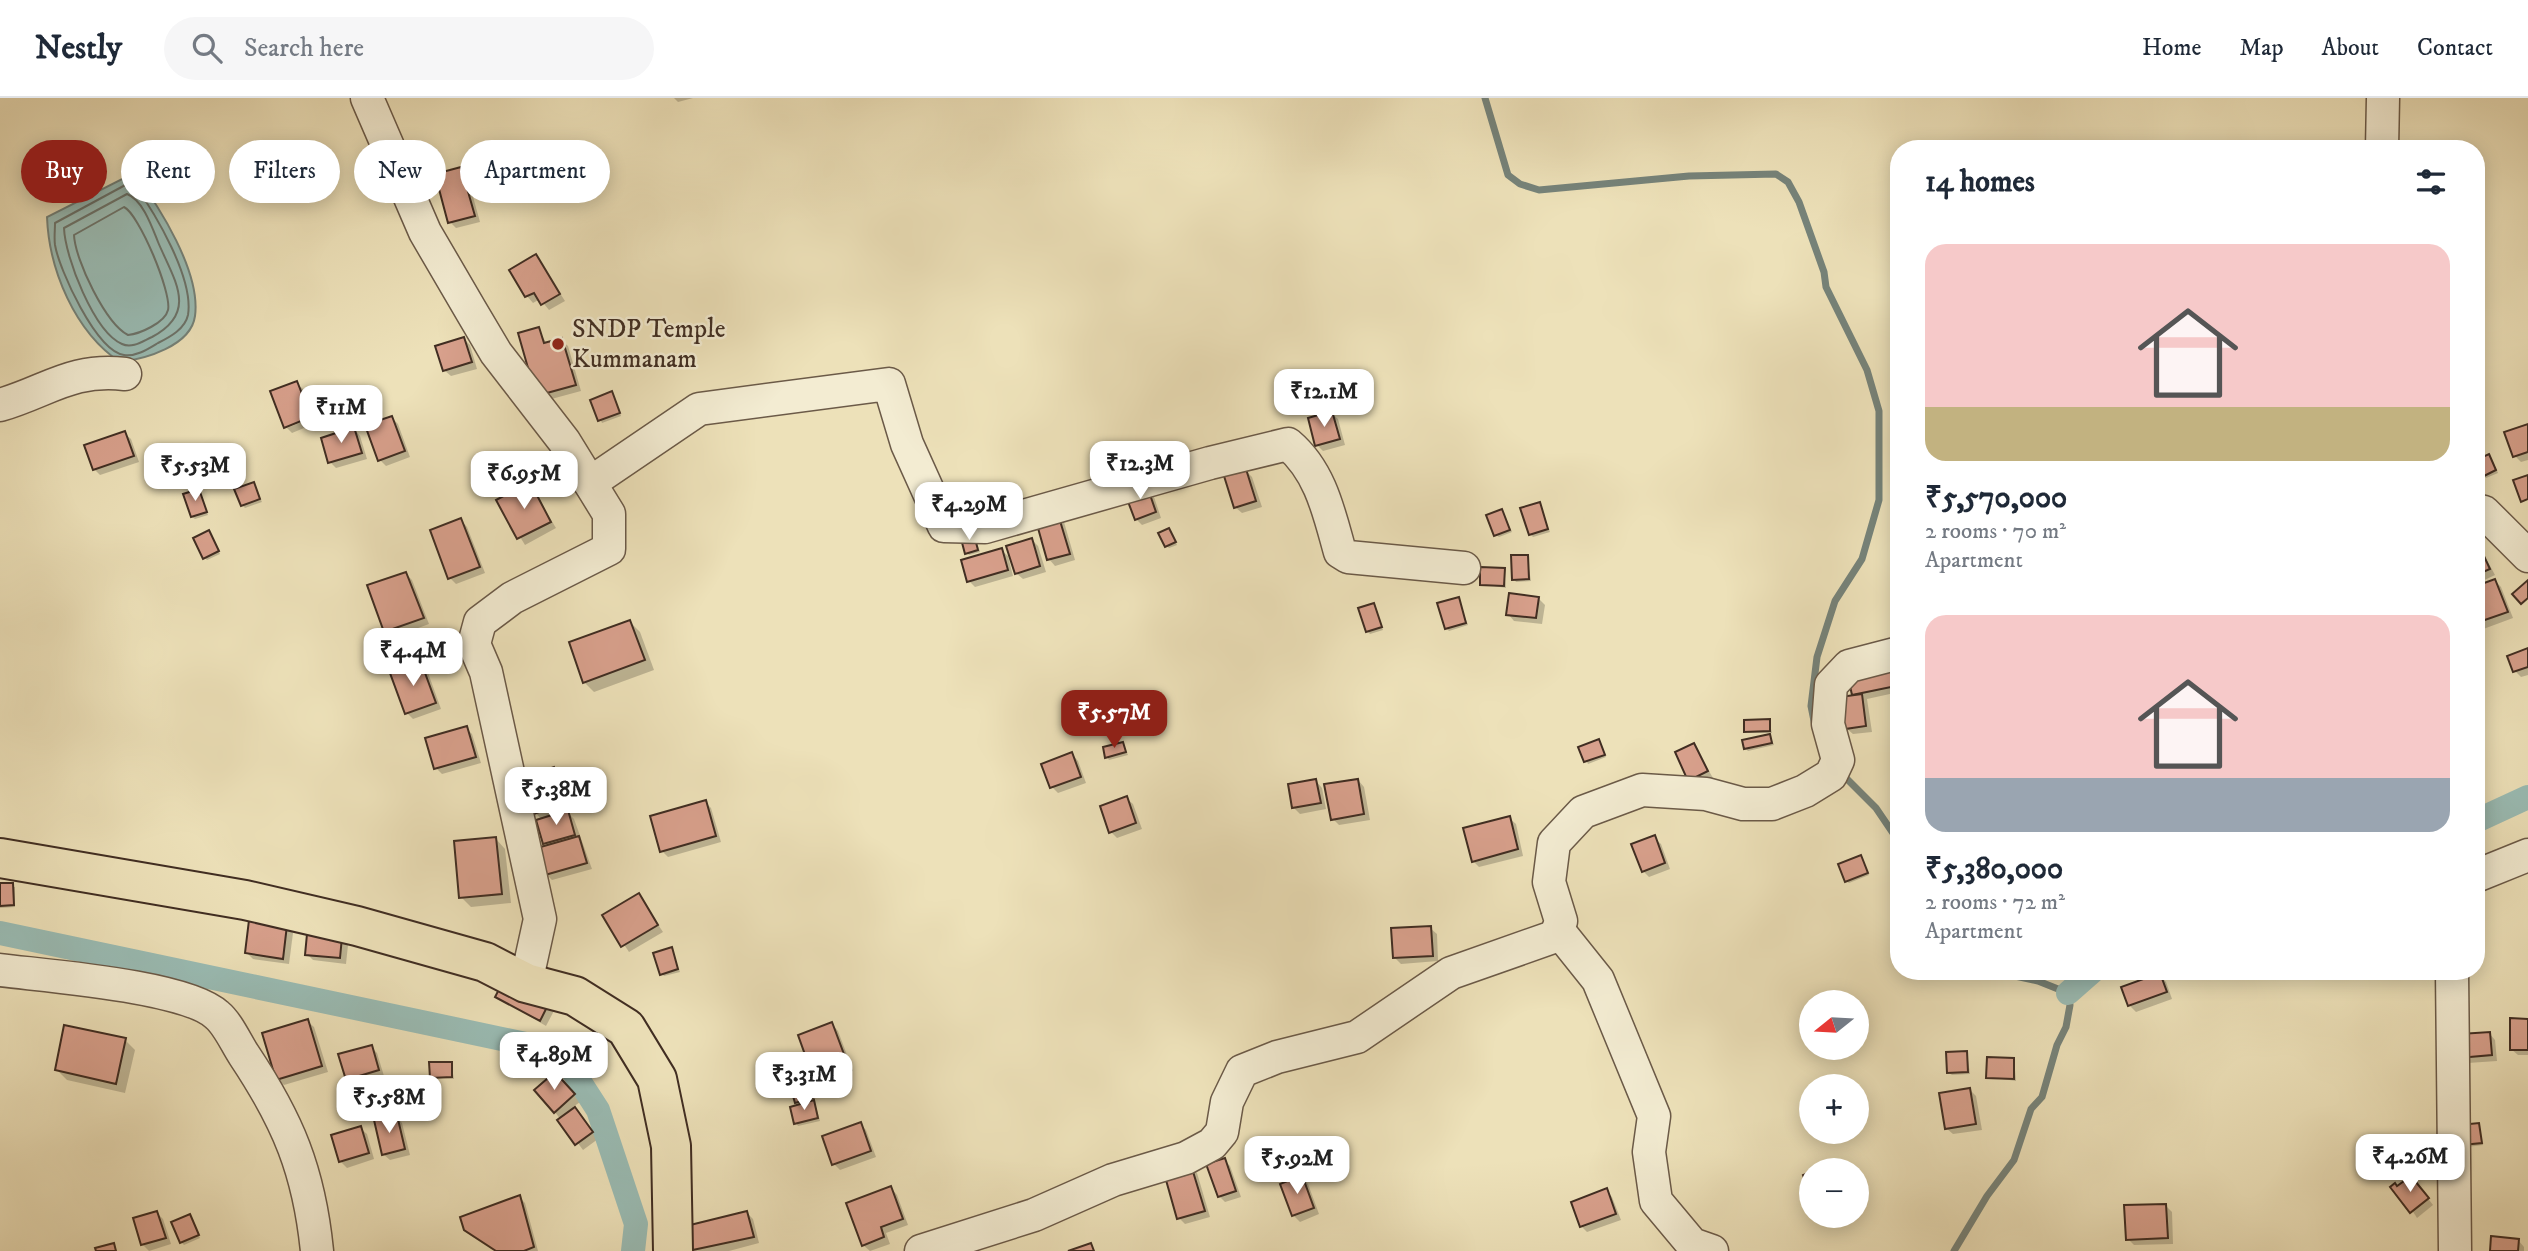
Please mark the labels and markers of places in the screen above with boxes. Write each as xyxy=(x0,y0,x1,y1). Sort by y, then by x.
place label: SNDP Temple Kummanam xyxy=(572,313,725,376)
marker: SNDP Temple Kummanam xyxy=(550,336,566,352)
pin: ₹12.1M xyxy=(1267,370,1381,429)
pin: ₹11M xyxy=(300,386,382,445)
pin: ₹12.3M xyxy=(1083,442,1197,501)
pin: ₹5.53M xyxy=(138,444,252,503)
pin: ₹6.95M xyxy=(467,452,581,511)
pin: ₹4.29M xyxy=(912,482,1026,542)
pin: ₹4.4M xyxy=(364,628,462,688)
pin: ₹5.57M xyxy=(1057,690,1171,750)
pin: ₹5.38M xyxy=(499,768,613,827)
pin: ₹4.89M xyxy=(497,1032,611,1092)
pin: ₹3.31M xyxy=(747,1052,861,1112)
pin: ₹5.58M xyxy=(332,1076,446,1135)
pin: ₹4.26M xyxy=(2353,1134,2467,1194)
pin: ₹5.92M xyxy=(1240,1136,1354,1196)

